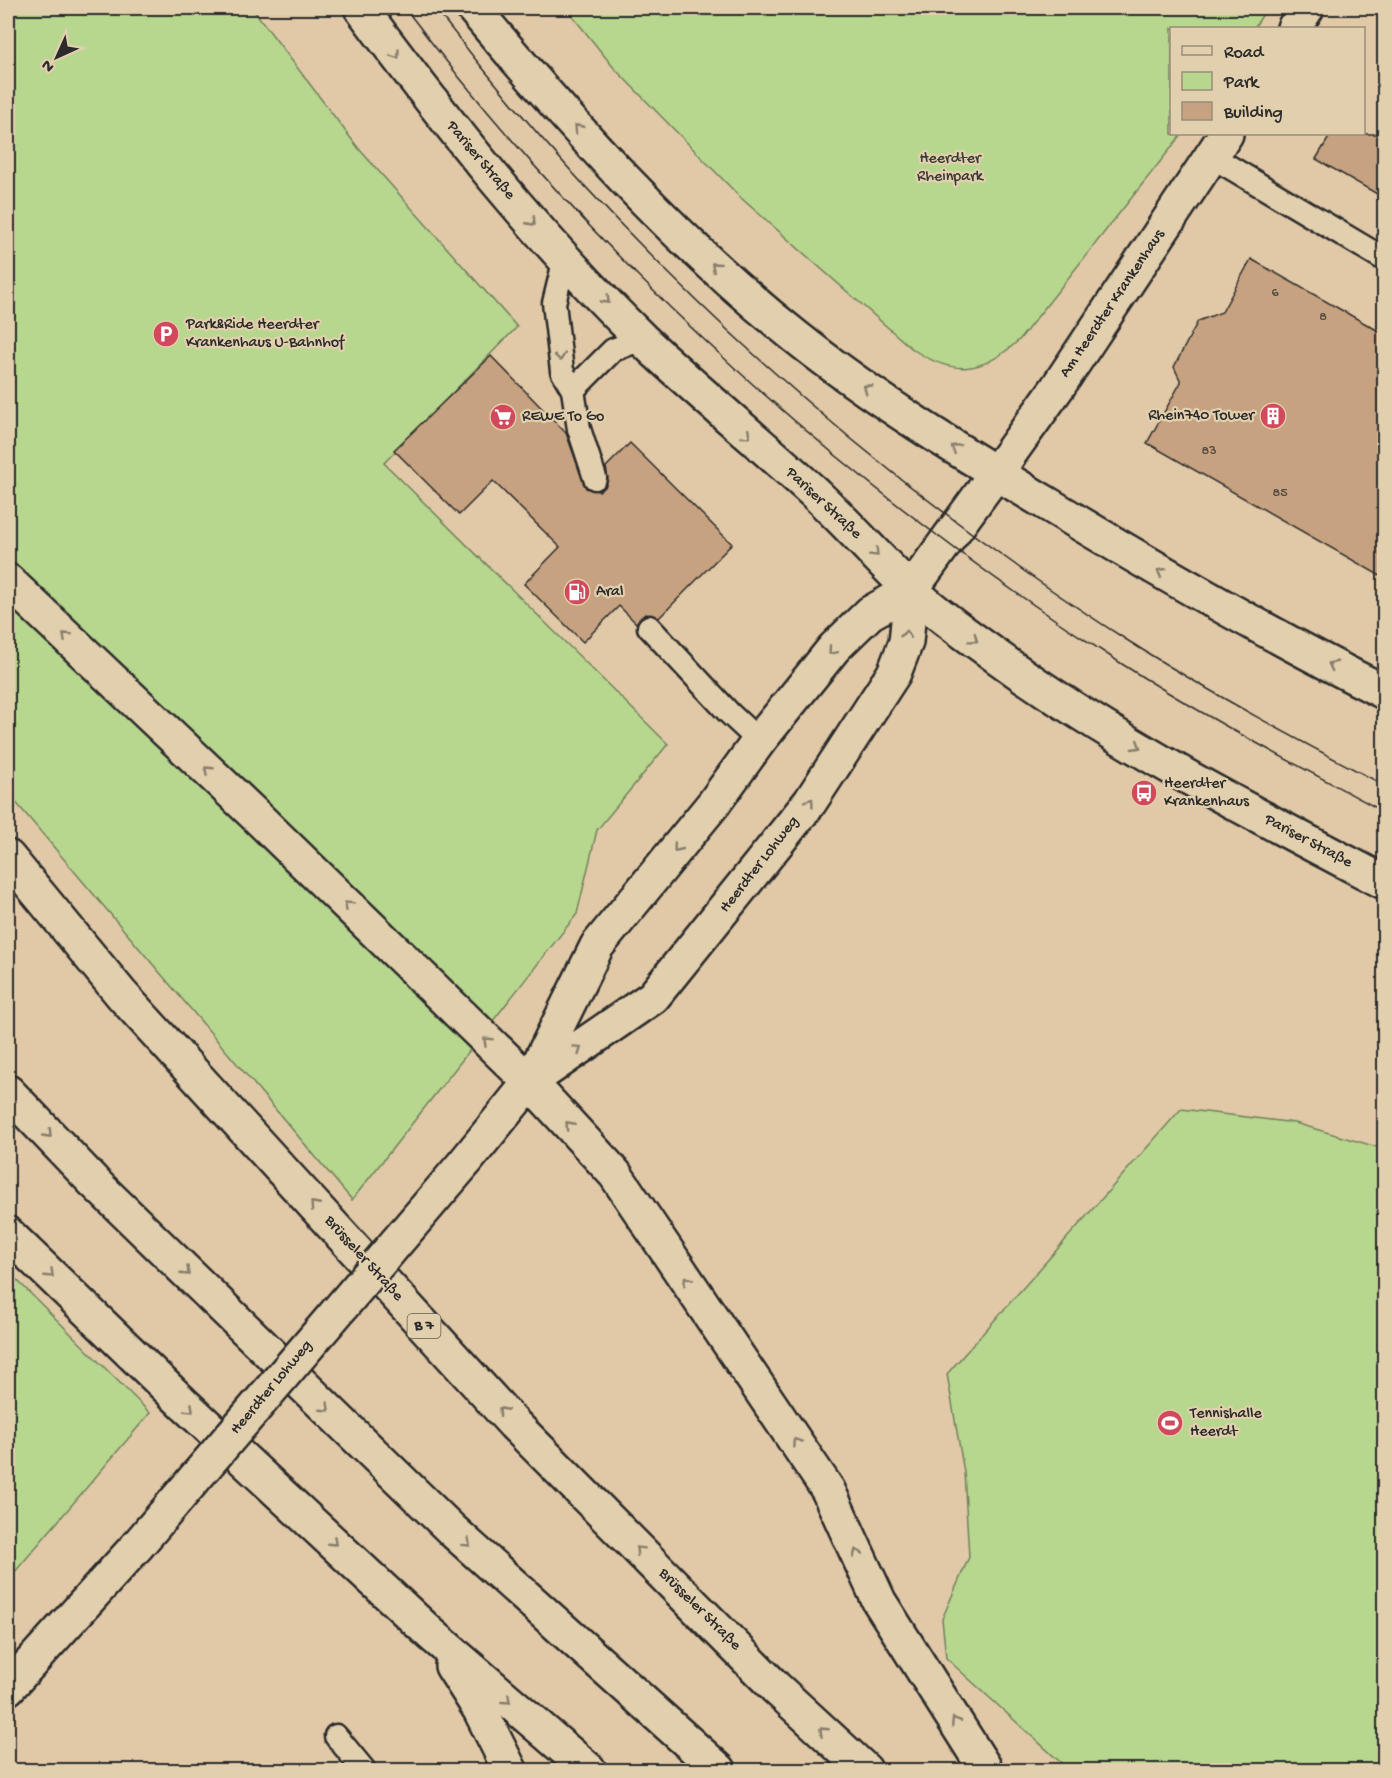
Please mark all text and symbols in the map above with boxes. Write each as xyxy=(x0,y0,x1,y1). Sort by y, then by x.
north arrow xyxy=(27,27,87,87)
legend xyxy=(1170,27,1365,135)
text: Road xyxy=(1224,43,1265,64)
one-way arrow xyxy=(389,48,400,59)
text: N xyxy=(38,54,59,76)
text: Park xyxy=(1223,73,1260,94)
text: Building xyxy=(1223,103,1283,124)
street label: Pariser Straße xyxy=(441,117,519,205)
one-way arrow xyxy=(574,124,585,135)
park label: Heerdter Rheinpark xyxy=(917,150,985,187)
one-way arrow xyxy=(525,215,536,226)
street label: Am Heerdter Krankenhaus xyxy=(1056,225,1170,382)
one-way arrow xyxy=(711,262,722,273)
house number: 6 xyxy=(1271,285,1279,302)
one-way arrow xyxy=(598,293,609,304)
house number: 8 xyxy=(1319,309,1327,326)
place label: Park&Ride Heerdter Krankenhaus U-Bahnhof xyxy=(185,316,345,353)
parking icon: Park&Ride Heerdter Krankenhaus U-Bahnhof xyxy=(151,319,181,349)
one-way arrow xyxy=(553,352,566,362)
one-way arrow xyxy=(862,384,873,395)
building icon: Rhein740 Tower xyxy=(1258,401,1288,431)
supermarket icon: REWE To Go xyxy=(488,402,518,432)
place label: Rhein740 Tower xyxy=(1148,407,1255,426)
place label: REWE To Go xyxy=(522,408,604,427)
one-way arrow xyxy=(740,427,751,438)
one-way arrow xyxy=(951,443,961,455)
house number: 83 xyxy=(1202,443,1216,460)
street label: Pariser Straße xyxy=(780,463,865,545)
house number: 85 xyxy=(1272,485,1288,502)
one-way arrow xyxy=(867,546,878,557)
one-way arrow xyxy=(1157,567,1167,579)
fuel station icon: Aral xyxy=(562,577,592,607)
place label: Aral xyxy=(596,583,624,602)
one-way arrow xyxy=(900,629,912,638)
one-way arrow xyxy=(967,631,978,642)
one-way arrow xyxy=(62,632,73,643)
one-way arrow xyxy=(828,644,839,655)
one-way arrow xyxy=(1328,661,1339,672)
one-way arrow xyxy=(1131,738,1141,750)
one-way arrow xyxy=(204,766,215,777)
place label: Heerdter Krankenhaus xyxy=(1164,775,1250,812)
bus stop icon: Heerdter Krankenhaus xyxy=(1129,778,1159,808)
one-way arrow xyxy=(803,797,814,808)
street label: Pariser Straße xyxy=(1260,810,1356,873)
street label: Heerdter Lohweg xyxy=(716,813,804,917)
one-way arrow xyxy=(673,841,684,852)
one-way arrow xyxy=(344,901,354,912)
one-way arrow xyxy=(484,1038,495,1049)
one-way arrow xyxy=(571,1045,582,1056)
one-way arrow xyxy=(565,1121,576,1132)
one-way arrow xyxy=(41,1128,52,1138)
one-way arrow xyxy=(310,1201,321,1212)
street label: Brüsseler Straße xyxy=(319,1211,407,1306)
one-way arrow xyxy=(180,1265,190,1276)
one-way arrow xyxy=(43,1267,53,1278)
one-way arrow xyxy=(682,1276,694,1286)
road number: B 7 xyxy=(408,1314,440,1338)
street label: Heerdter Lohweg xyxy=(227,1337,317,1439)
one-way arrow xyxy=(319,1400,330,1411)
one-way arrow xyxy=(184,1402,194,1413)
place label: Tennishalle Heerdt xyxy=(1189,1405,1263,1442)
one-way arrow xyxy=(498,1407,509,1418)
sports icon: Tennishalle Heerdt xyxy=(1155,1408,1185,1438)
one-way arrow xyxy=(792,1437,803,1448)
one-way arrow xyxy=(326,1535,337,1546)
one-way arrow xyxy=(460,1536,470,1547)
one-way arrow xyxy=(635,1546,646,1557)
one-way arrow xyxy=(852,1548,864,1559)
street label: Brüsseler Straße xyxy=(653,1564,745,1656)
one-way arrow xyxy=(500,1692,511,1703)
one-way arrow xyxy=(950,1717,962,1727)
one-way arrow xyxy=(819,1727,829,1738)

